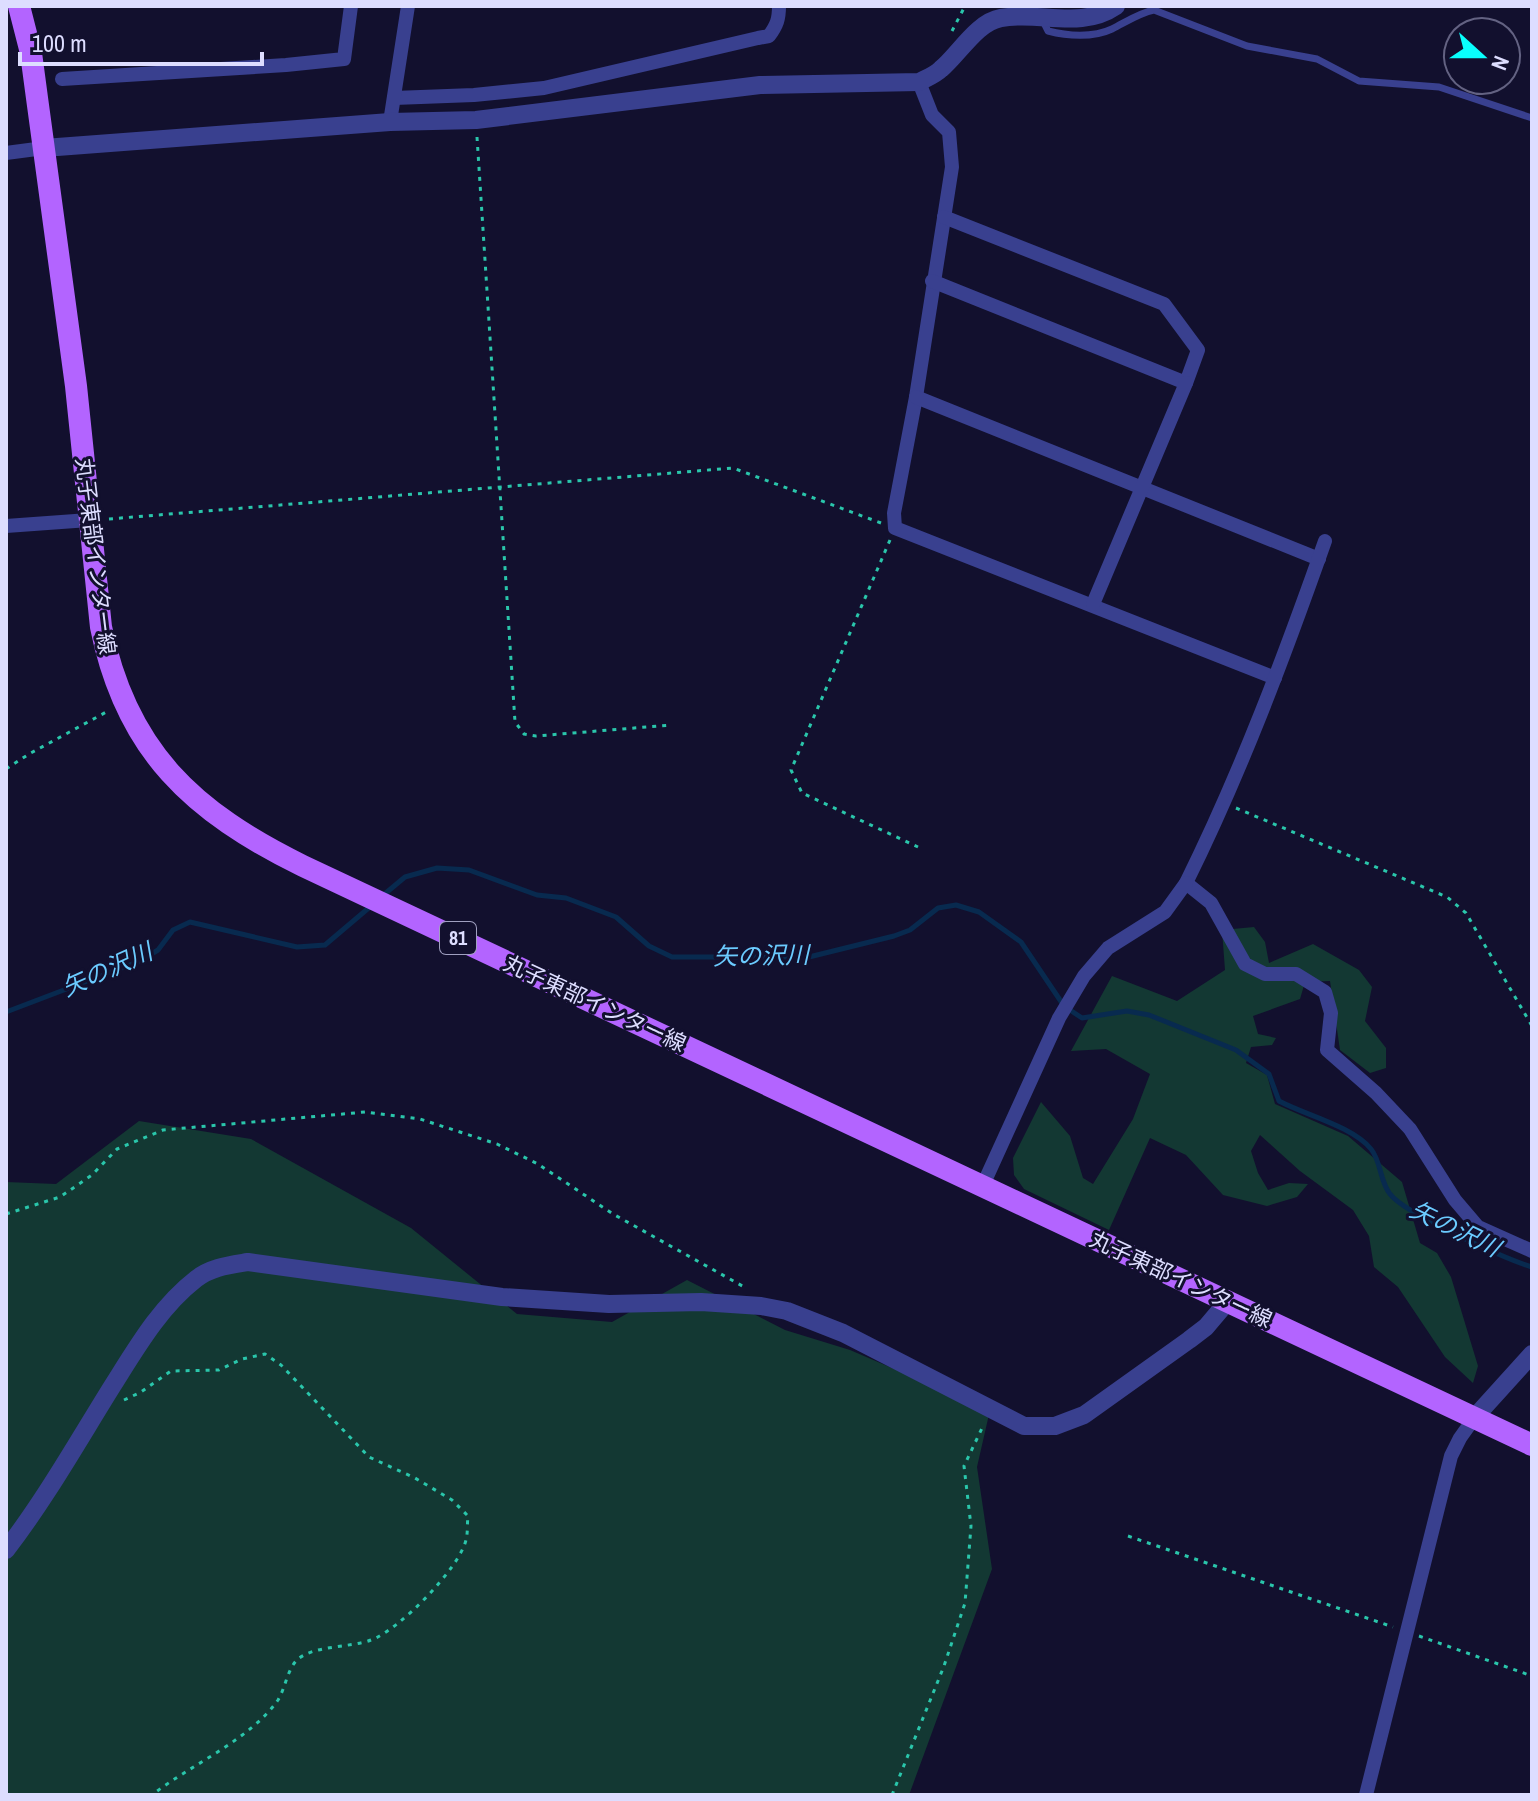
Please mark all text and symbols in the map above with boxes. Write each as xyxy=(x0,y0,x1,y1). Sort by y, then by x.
scale bar xyxy=(20,16,262,66)
north arrow xyxy=(1442,16,1522,96)
text: 100 m xyxy=(32,27,87,59)
text: N xyxy=(1484,52,1517,75)
street label: 丸子東部インター線 xyxy=(69,456,123,656)
road number: 81 xyxy=(440,922,476,954)
water label: 矢の沢川 xyxy=(56,934,160,1003)
water label: 矢の沢川 xyxy=(713,938,812,972)
street label: 丸子東部インター線 xyxy=(499,948,691,1058)
water label: 矢の沢川 xyxy=(1405,1193,1508,1265)
street label: 丸子東部インター線 xyxy=(1085,1224,1277,1334)

